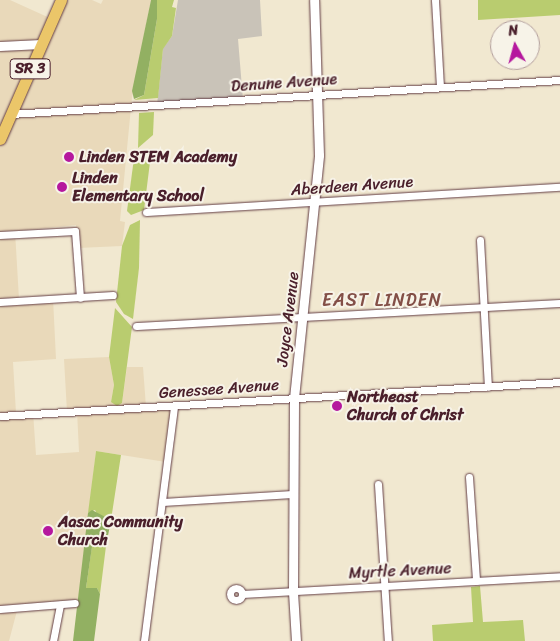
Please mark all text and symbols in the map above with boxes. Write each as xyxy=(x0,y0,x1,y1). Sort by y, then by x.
text: N xyxy=(507,18,520,44)
north arrow xyxy=(490,20,540,70)
road number: SR 3 xyxy=(9,56,51,82)
street label: Denune Avenue xyxy=(230,70,338,96)
place label: Linden STEM Academy xyxy=(79,147,237,167)
marker: Linden STEM Academy xyxy=(63,151,75,163)
place label: Linden Elementary School xyxy=(72,168,204,206)
street label: Aberdeen Avenue xyxy=(290,172,414,200)
marker: Linden Elementary School xyxy=(56,181,68,193)
street label: Joyce Avenue xyxy=(273,270,303,368)
district label: EAST LINDEN xyxy=(321,289,443,311)
street label: Genessee Avenue xyxy=(158,375,280,403)
place label: Northeast Church of Christ xyxy=(347,387,463,425)
marker: Northeast Church of Christ xyxy=(331,400,343,412)
place label: Aasac Community Church xyxy=(58,512,184,550)
marker: Aasac Community Church xyxy=(42,525,54,537)
street label: Myrtle Avenue xyxy=(348,559,452,583)

